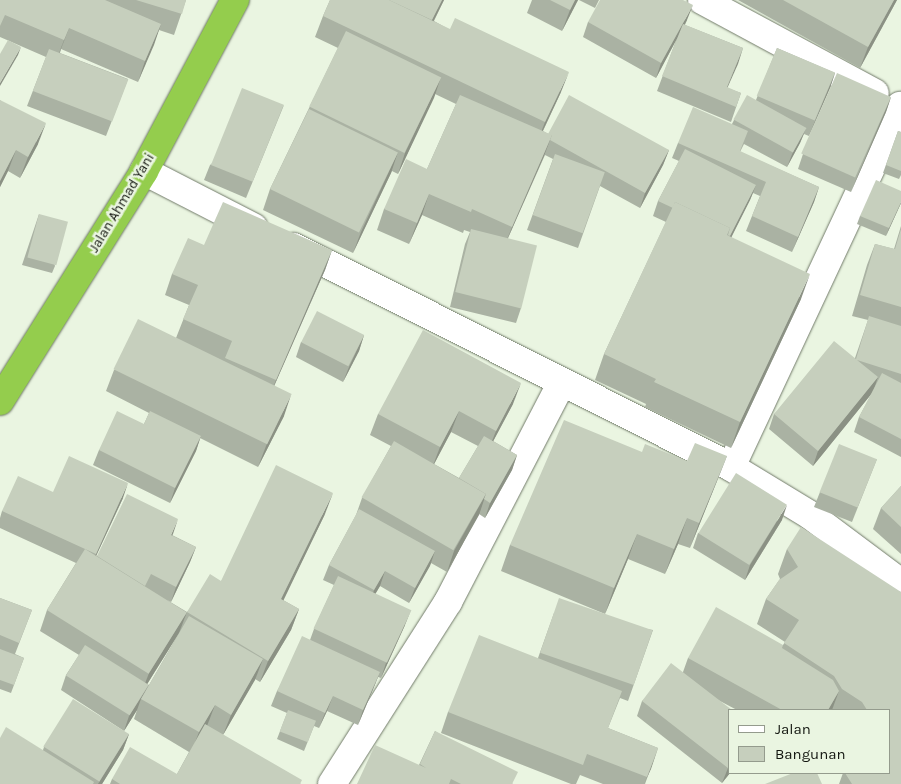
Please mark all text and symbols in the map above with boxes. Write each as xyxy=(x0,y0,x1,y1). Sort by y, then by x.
street label: Jalan Ahmad Yani xyxy=(86,150,158,256)
legend xyxy=(728,709,891,774)
text: Jalan xyxy=(775,720,811,738)
text: Bangunan xyxy=(775,745,846,763)

